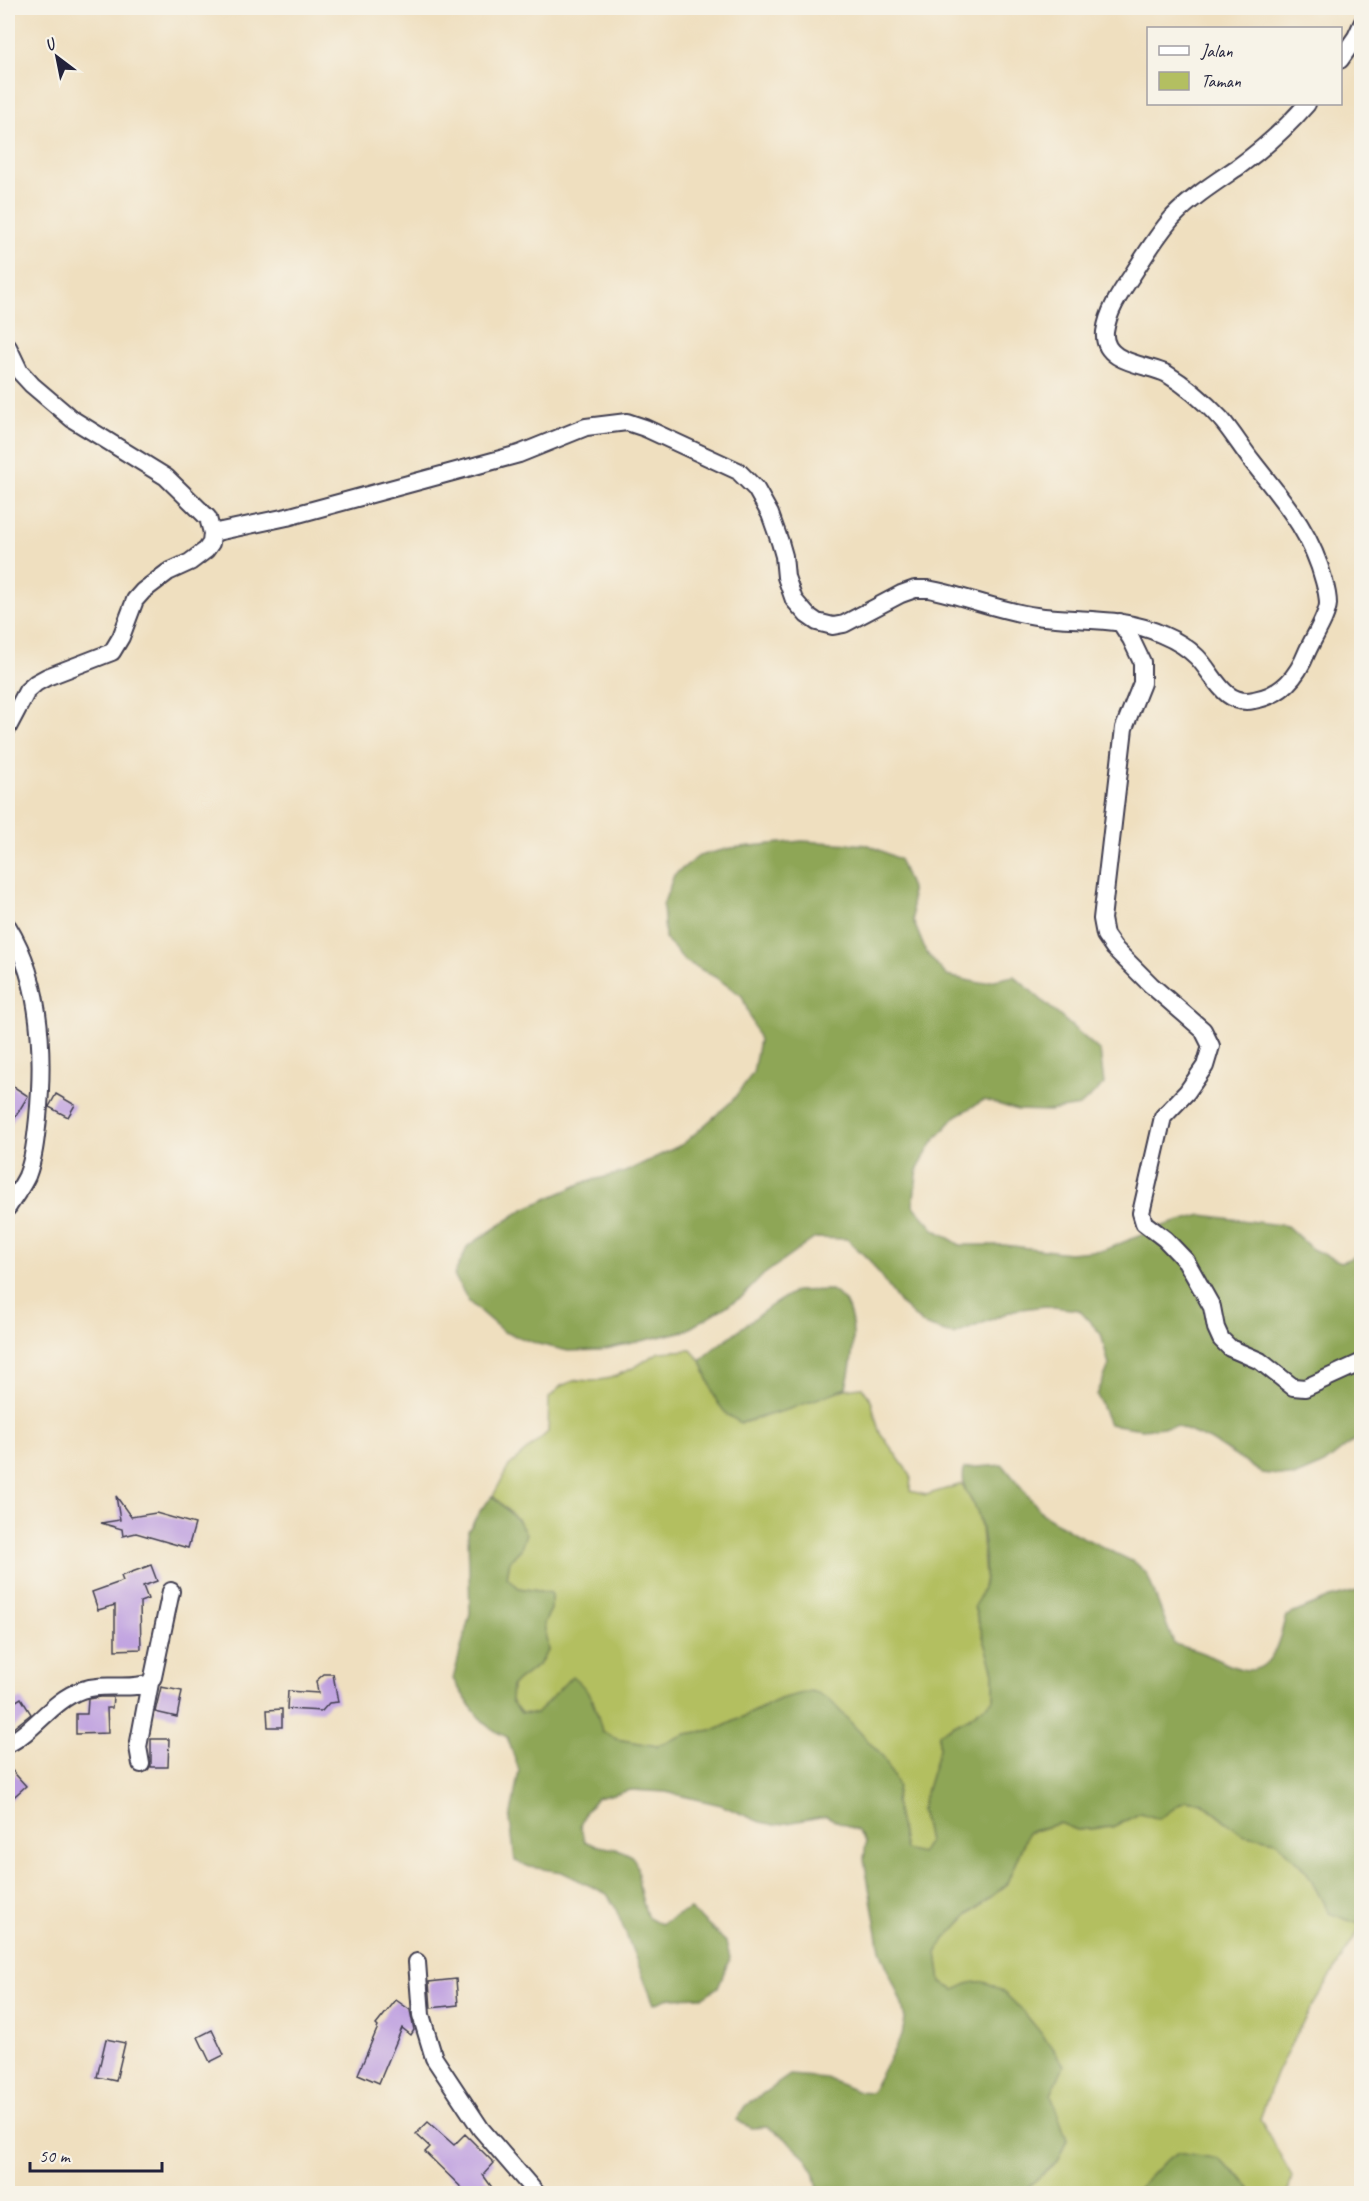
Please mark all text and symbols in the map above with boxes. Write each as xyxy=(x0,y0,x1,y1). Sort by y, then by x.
north arrow xyxy=(27,27,87,87)
legend xyxy=(1147,27,1342,105)
text: U xyxy=(41,33,61,56)
text: Jalan xyxy=(1200,40,1233,62)
text: Taman xyxy=(1201,70,1242,92)
scale bar xyxy=(30,2135,162,2173)
text: 50 m xyxy=(39,2145,72,2167)

